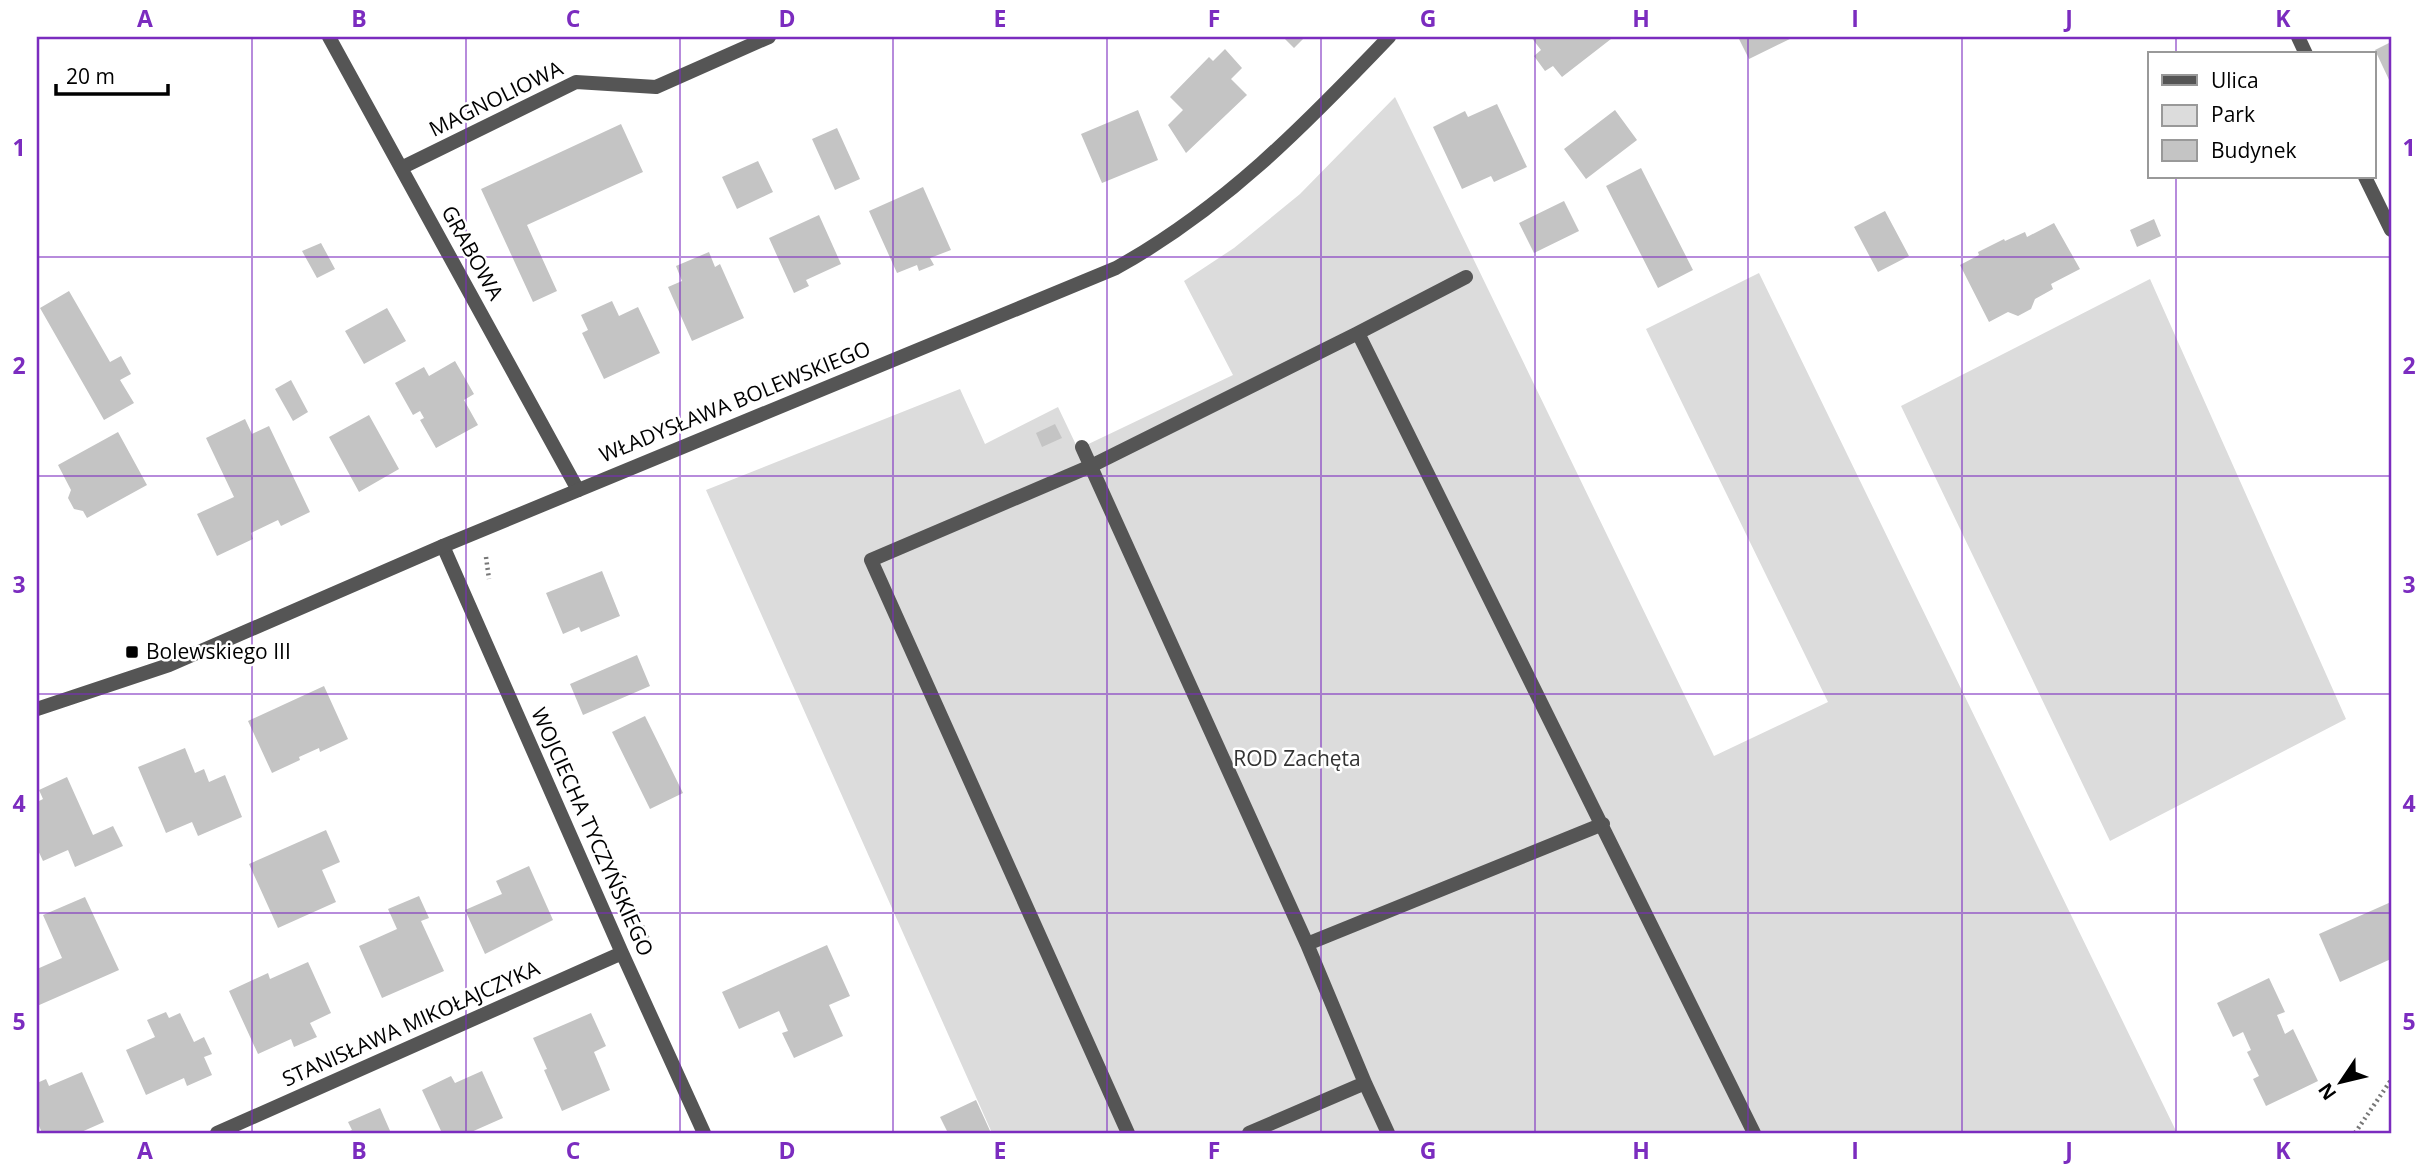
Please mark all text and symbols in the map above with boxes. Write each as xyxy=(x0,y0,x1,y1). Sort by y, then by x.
text: A xyxy=(137,2,153,34)
text: B xyxy=(351,2,367,34)
text: C xyxy=(566,2,580,34)
text: D xyxy=(778,2,796,34)
text: E xyxy=(994,2,1006,34)
text: F xyxy=(1208,2,1220,34)
text: G xyxy=(1420,2,1436,34)
text: H xyxy=(1632,2,1650,34)
text: I xyxy=(1851,2,1859,34)
text: J xyxy=(2063,2,2073,34)
text: K xyxy=(2275,2,2291,34)
scale bar xyxy=(56,52,168,96)
legend xyxy=(2148,52,2376,178)
street label: MAGNOLIOWA xyxy=(424,53,568,143)
text: 20 m xyxy=(66,62,115,90)
text: Ulica xyxy=(2211,66,2259,94)
text: Park xyxy=(2211,100,2255,128)
text: 1 xyxy=(12,131,26,163)
text: 1 xyxy=(2402,131,2416,163)
text: Budynek xyxy=(2211,136,2297,164)
street label: GRABOWA xyxy=(435,200,511,305)
street label: WŁADYSŁAWA BOLEWSKIEGO xyxy=(595,334,874,468)
text: 2 xyxy=(12,349,26,381)
text: 2 xyxy=(2402,349,2416,381)
text: 3 xyxy=(12,568,26,600)
text: 3 xyxy=(2402,568,2416,600)
place label: Bolewskiego III xyxy=(146,637,291,665)
marker: Bolewskiego III xyxy=(124,644,140,660)
street label: WOJCIECHA TYCZYŃSKIEGO xyxy=(525,703,660,960)
park label: ROD Zachęta xyxy=(1233,744,1361,772)
text: 4 xyxy=(12,787,26,819)
text: 4 xyxy=(2402,787,2416,819)
street label: STANISŁAWA MIKOŁAJCZYKA xyxy=(278,953,544,1093)
text: 5 xyxy=(12,1005,26,1037)
text: 5 xyxy=(2402,1005,2416,1037)
north arrow xyxy=(2306,1048,2376,1118)
text: N xyxy=(2312,1078,2342,1106)
text: A xyxy=(137,1134,153,1166)
text: B xyxy=(351,1134,367,1166)
text: C xyxy=(566,1134,580,1166)
text: D xyxy=(778,1134,796,1166)
text: E xyxy=(994,1134,1006,1166)
text: F xyxy=(1208,1134,1220,1166)
text: G xyxy=(1420,1134,1436,1166)
text: H xyxy=(1632,1134,1650,1166)
text: I xyxy=(1851,1134,1859,1166)
text: J xyxy=(2063,1134,2073,1166)
text: K xyxy=(2275,1134,2291,1166)

